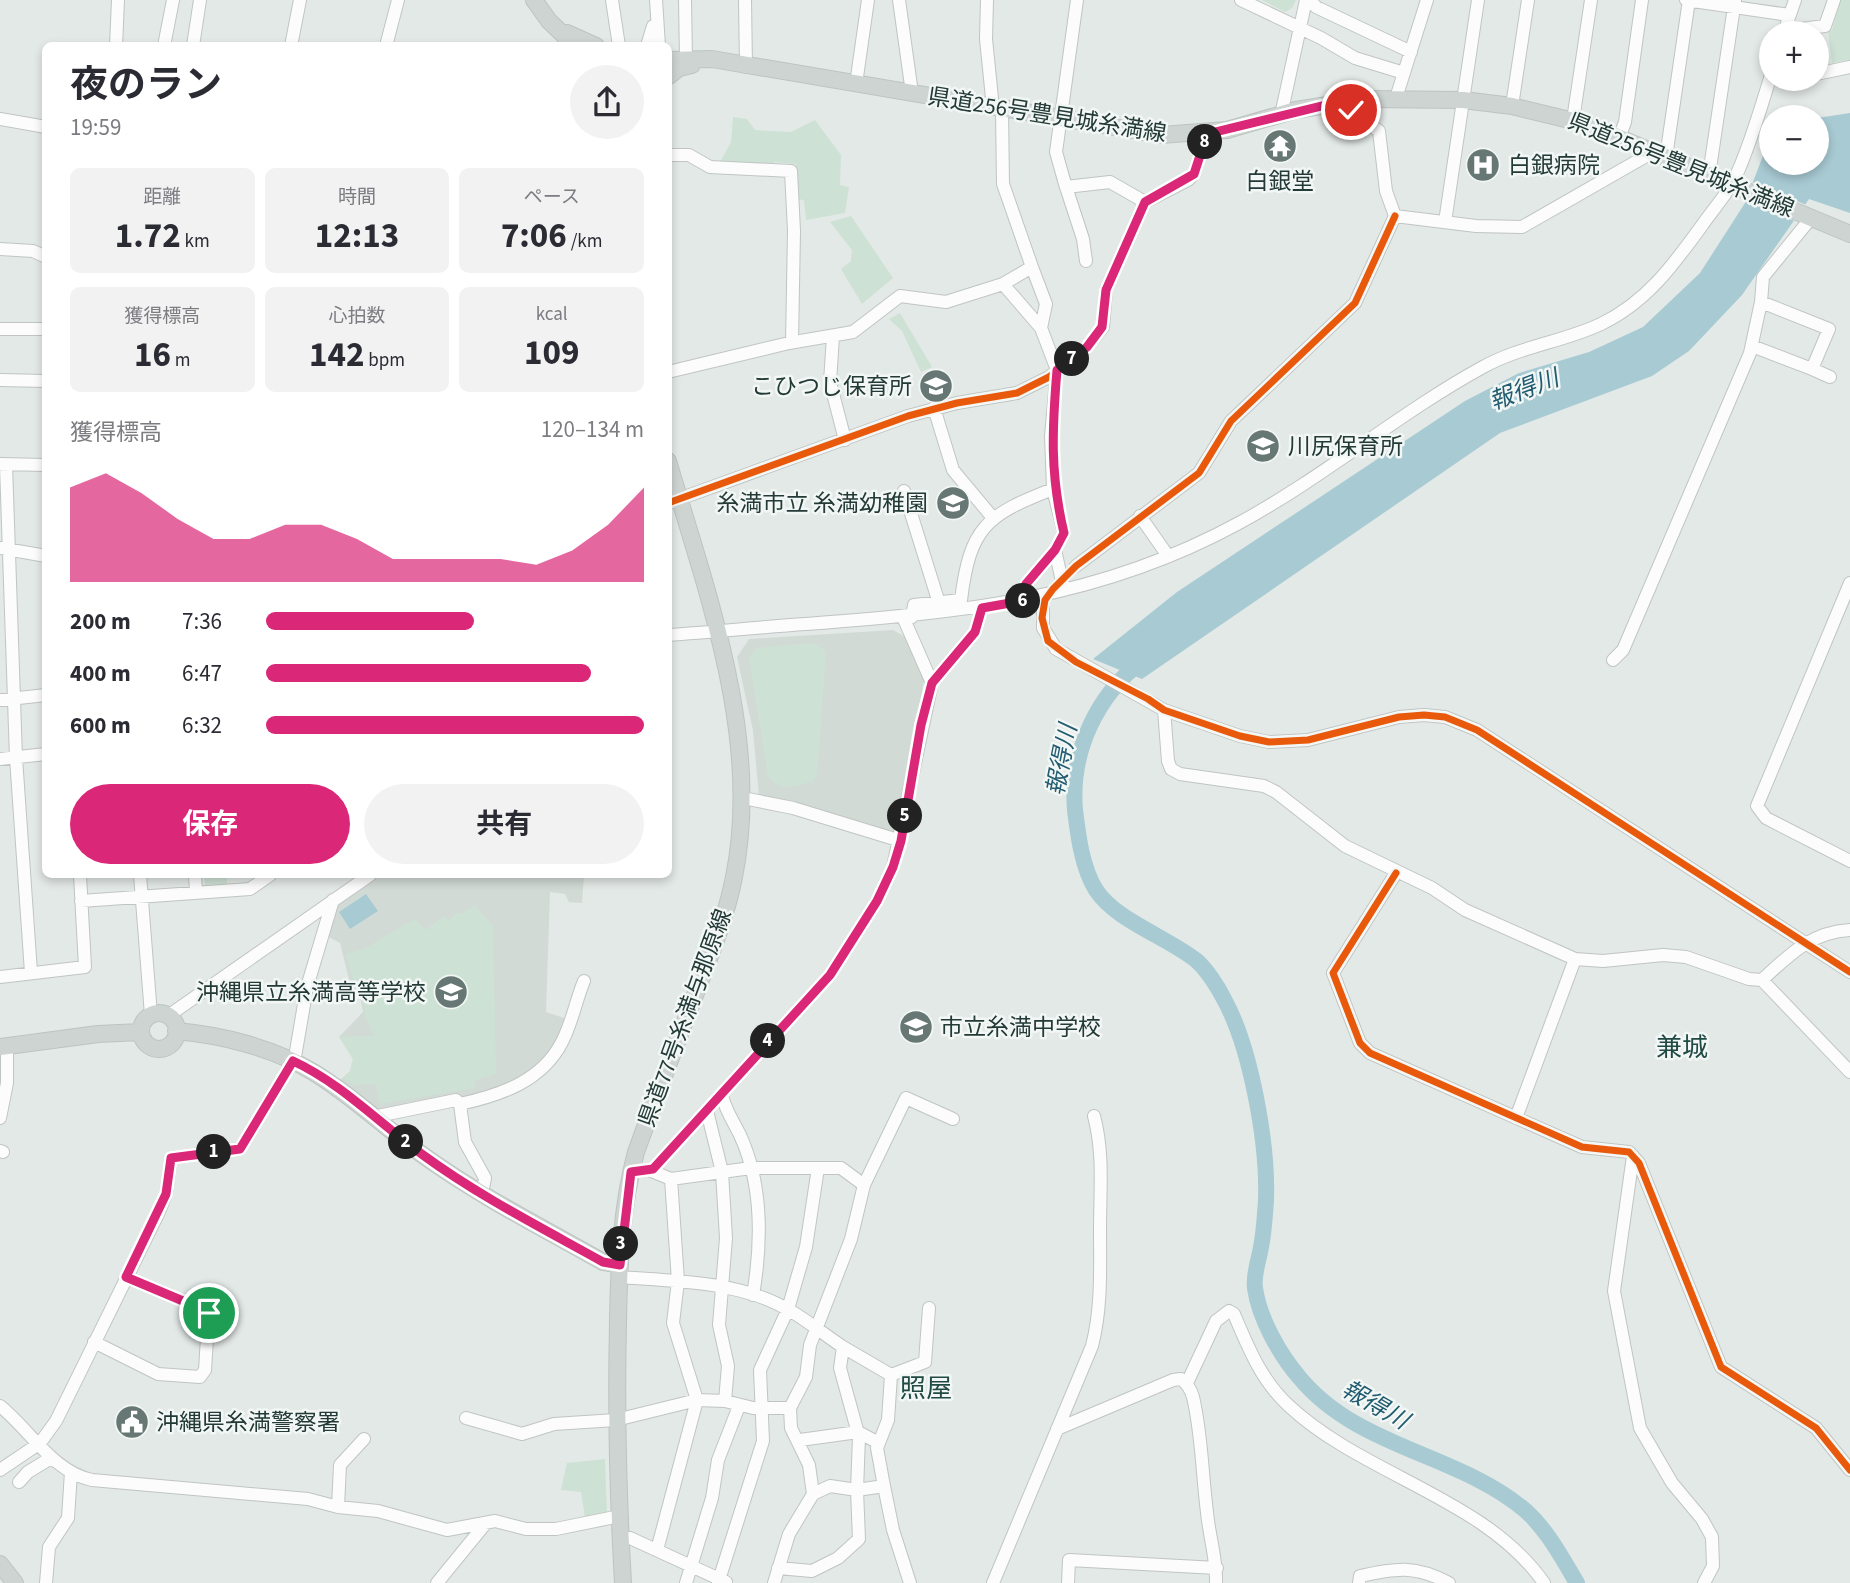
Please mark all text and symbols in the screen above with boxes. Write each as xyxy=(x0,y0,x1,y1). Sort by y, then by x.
map controls xyxy=(1759,21,1829,175)
button: + xyxy=(1759,21,1829,91)
text: 夜のラン xyxy=(70,58,222,112)
button: share xyxy=(570,65,644,139)
street label: 県道256号豊見城糸満線 xyxy=(925,80,1169,150)
pin xyxy=(1321,80,1381,140)
icon: check xyxy=(1332,91,1370,129)
street label: 県道256号豊見城糸満線 xyxy=(1563,105,1799,225)
button: − xyxy=(1759,105,1829,175)
text: 19:59 xyxy=(70,111,121,144)
pin: 8 xyxy=(1188,124,1222,160)
temple icon: 白銀堂 xyxy=(1261,127,1299,165)
text: 8 xyxy=(1199,128,1210,155)
hospital icon: 白銀病院 xyxy=(1464,146,1502,184)
place label: 白銀病院 xyxy=(1508,149,1600,182)
place label: 白銀堂 xyxy=(1246,165,1315,198)
text: 距離 xyxy=(143,184,181,211)
text: 時間 xyxy=(338,184,376,211)
text: ペース xyxy=(524,184,580,211)
text: 1.72 xyxy=(115,211,181,261)
text: 12:13 xyxy=(315,211,399,261)
text: 7:06 xyxy=(501,211,567,261)
text: km xyxy=(181,228,210,255)
text: /km xyxy=(567,228,602,255)
text: kcal xyxy=(536,301,568,328)
text: 獲得標高 xyxy=(124,303,200,330)
text: 心拍数 xyxy=(328,303,386,330)
text: 109 xyxy=(524,328,579,378)
text: 16 xyxy=(134,330,171,380)
text: 142 xyxy=(309,330,364,380)
pin: 7 xyxy=(1054,342,1090,376)
text: 7 xyxy=(1066,345,1077,372)
text: m xyxy=(171,347,191,374)
text: bpm xyxy=(364,347,405,374)
water label: 報得川 xyxy=(1484,360,1567,419)
school or university icon: こひつじ保育所 xyxy=(917,367,955,405)
place label: こひつじ保育所 xyxy=(751,370,912,403)
text: 120–134 m xyxy=(541,413,644,446)
text: 獲得標高 xyxy=(70,416,162,449)
school or university icon: 川尻保育所 xyxy=(1244,427,1282,465)
place label: 川尻保育所 xyxy=(1288,430,1403,463)
school or university icon: 糸満市立 糸満幼稚園 xyxy=(934,484,972,522)
place label: 糸満市立 糸満幼稚園 xyxy=(716,487,928,520)
pin: 6 xyxy=(1006,584,1040,618)
text: 6 xyxy=(1017,587,1028,614)
text: 200 m xyxy=(70,605,131,638)
text: 7:36 xyxy=(182,605,222,638)
text: 400 m xyxy=(70,657,131,690)
text: 6:47 xyxy=(182,657,222,690)
text: 600 m xyxy=(70,709,131,742)
text: 6:32 xyxy=(182,709,222,742)
water label: 報得川 xyxy=(1038,718,1087,799)
button: 保存 xyxy=(70,784,350,864)
button: 共有 xyxy=(364,784,644,864)
pin: 5 xyxy=(888,798,922,834)
text: 5 xyxy=(899,802,910,829)
street label: 県道77号糸満与那原線 xyxy=(630,904,740,1132)
school or university icon: 沖縄県立糸満高等学校 xyxy=(432,973,470,1011)
place label: 沖縄県立糸満高等学校 xyxy=(196,976,426,1009)
school or university icon: 市立糸満中学校 xyxy=(897,1008,935,1046)
place label: 市立糸満中学校 xyxy=(940,1011,1101,1044)
pin: 4 xyxy=(750,1024,786,1058)
text: 4 xyxy=(762,1027,773,1054)
district label: 兼城 xyxy=(1656,1029,1708,1066)
pin: 2 xyxy=(388,1124,424,1160)
text: 2 xyxy=(400,1128,411,1155)
pin: 1 xyxy=(196,1134,232,1170)
text: 1 xyxy=(208,1138,219,1165)
pin: 3 xyxy=(604,1226,638,1262)
text: 3 xyxy=(615,1230,626,1257)
pin xyxy=(179,1283,239,1343)
icon: arrive xyxy=(190,1294,228,1332)
district label: 照屋 xyxy=(900,1370,952,1407)
water label: 報得川 xyxy=(1335,1372,1418,1440)
public building icon: 沖縄県糸満警察署 xyxy=(113,1403,151,1441)
place label: 沖縄県糸満警察署 xyxy=(156,1406,340,1439)

